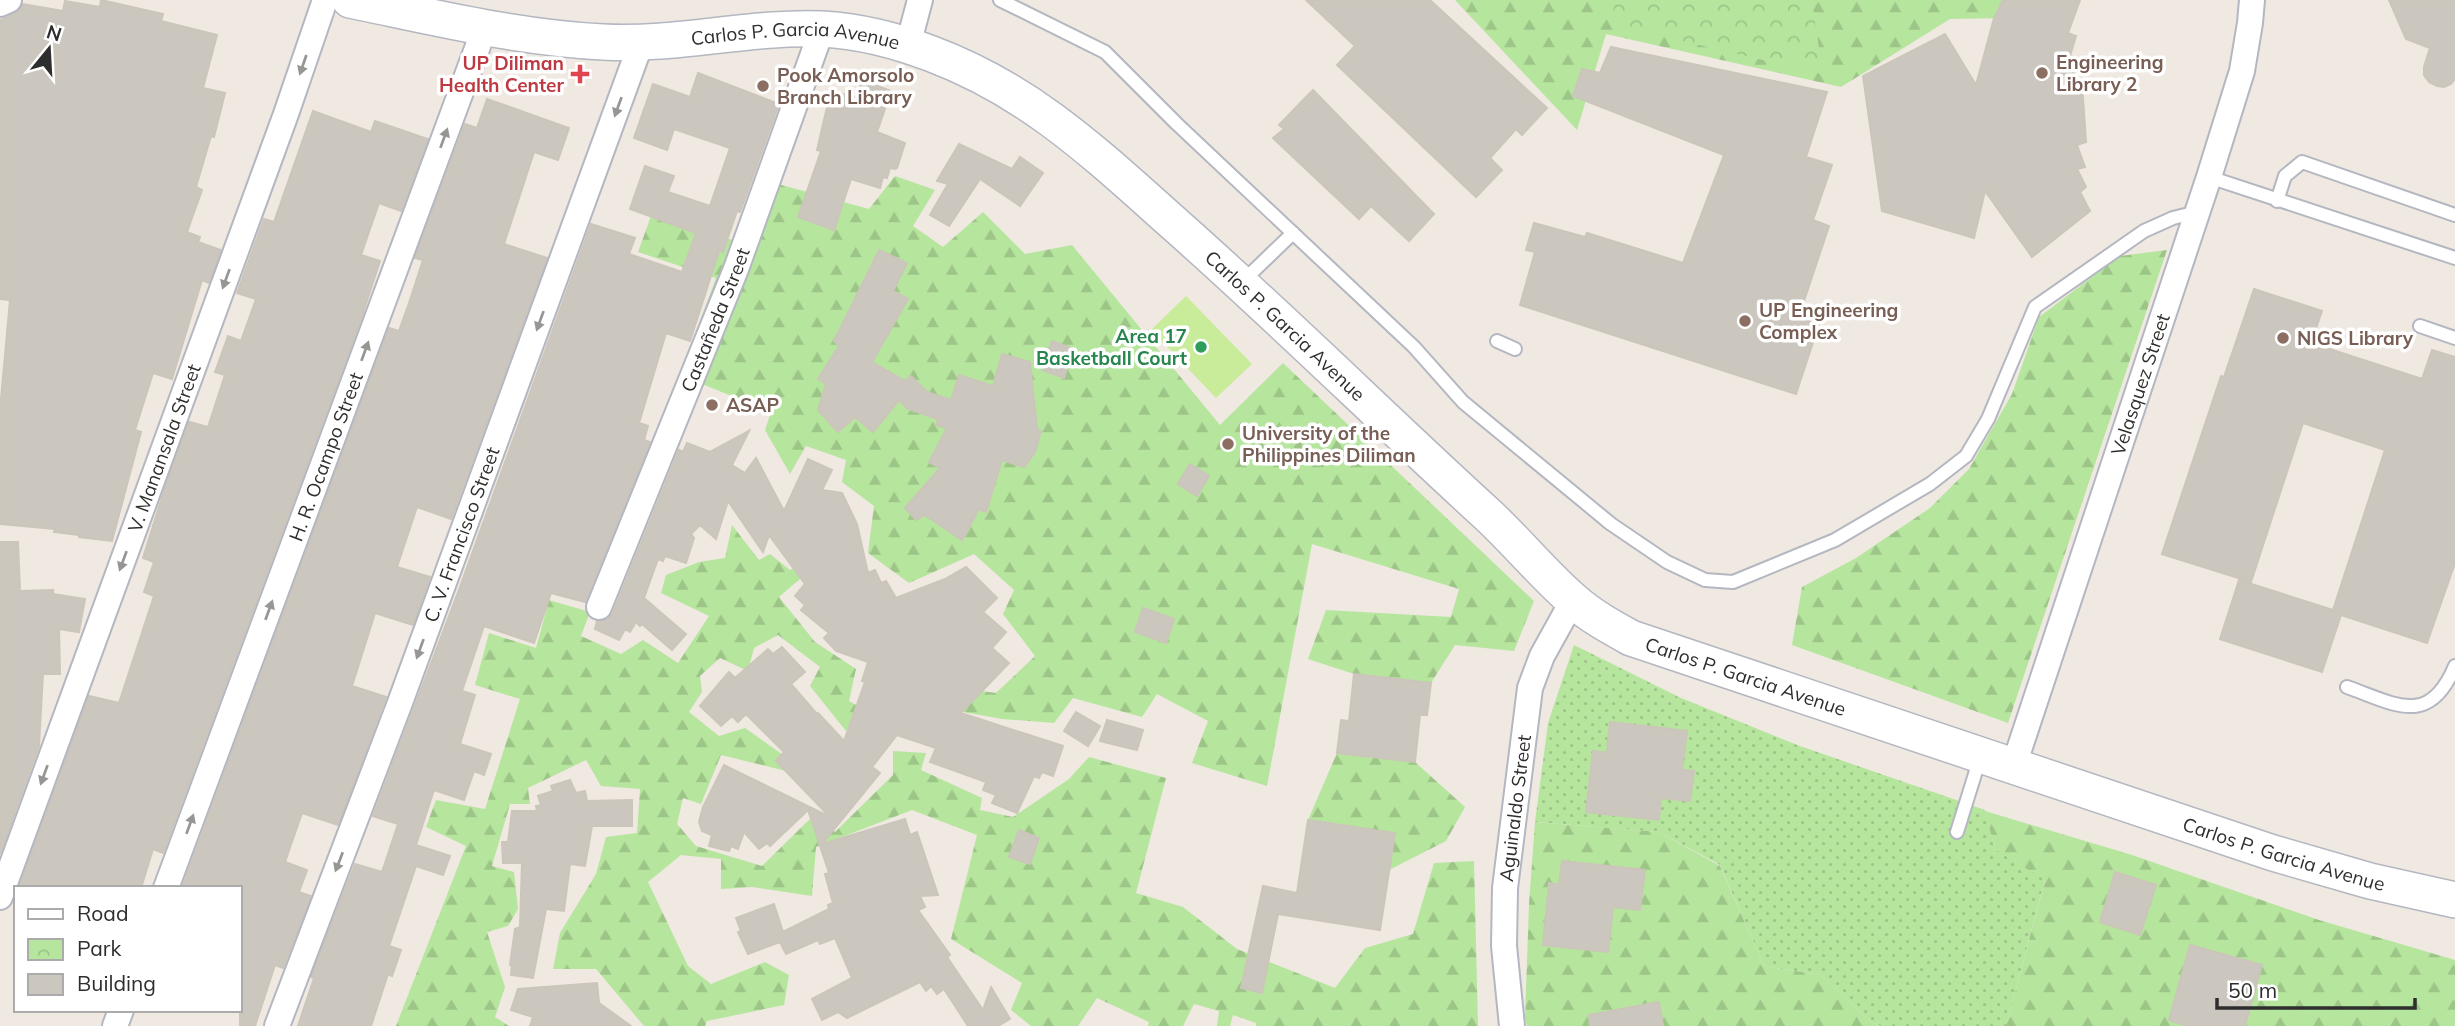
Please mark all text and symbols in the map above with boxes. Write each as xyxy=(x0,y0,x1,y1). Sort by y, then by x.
north arrow xyxy=(14,14,84,84)
street label: Carlos P. Garcia Avenue xyxy=(690,17,903,55)
text: N xyxy=(44,19,65,46)
place label: Engineering Library 2 xyxy=(2056,50,2164,96)
place label: UP Diliman Health Center xyxy=(439,51,565,97)
one-way arrow xyxy=(297,54,308,75)
place label: Pook Amorsolo Branch Library xyxy=(777,63,914,109)
marker: UP Diliman Health Center xyxy=(570,64,590,84)
marker: Engineering Library 2 xyxy=(2034,65,2050,81)
marker: Pook Amorsolo Branch Library xyxy=(755,78,771,94)
one-way arrow xyxy=(612,96,623,117)
one-way arrow xyxy=(438,127,449,148)
street label: Castañeda Street xyxy=(676,244,755,395)
street label: Carlos P. Garcia Avenue xyxy=(1200,245,1370,406)
one-way arrow xyxy=(220,268,231,289)
place label: UP Engineering Complex xyxy=(1759,298,1898,344)
one-way arrow xyxy=(534,310,545,331)
street label: Velasquez Street xyxy=(2106,310,2175,458)
marker: UP Engineering Complex xyxy=(1737,313,1753,329)
place label: Area 17 Basketball Court xyxy=(1036,324,1187,370)
place label: NIGS Library xyxy=(2297,326,2414,350)
marker: NIGS Library xyxy=(2275,330,2291,346)
marker: Area 17 Basketball Court xyxy=(1193,339,1209,355)
one-way arrow xyxy=(359,341,370,362)
street label: V. Manansala Street xyxy=(122,360,206,535)
street label: H. R. Ocampo Street xyxy=(284,369,368,544)
place label: ASAP xyxy=(726,393,779,417)
marker: ASAP xyxy=(704,397,720,413)
place label: University of the Philippines Diliman xyxy=(1242,421,1416,467)
marker: University of the Philippines Diliman xyxy=(1220,436,1236,452)
street label: C. V. Francisco Street xyxy=(418,443,505,625)
one-way arrow xyxy=(117,551,128,572)
one-way arrow xyxy=(263,600,274,621)
street label: Carlos P. Garcia Avenue xyxy=(1642,632,1849,721)
one-way arrow xyxy=(414,639,425,660)
street label: Aguinaldo Street xyxy=(1494,733,1536,883)
one-way arrow xyxy=(39,764,50,785)
street label: Carlos P. Garcia Avenue xyxy=(2180,812,2387,896)
one-way arrow xyxy=(184,813,195,834)
one-way arrow xyxy=(334,852,345,873)
legend xyxy=(14,886,242,1012)
text: Road xyxy=(77,900,128,926)
text: Park xyxy=(77,935,121,961)
scale bar xyxy=(2217,967,2415,1011)
text: Building xyxy=(77,970,156,996)
text: 50 m xyxy=(2228,977,2277,1003)

